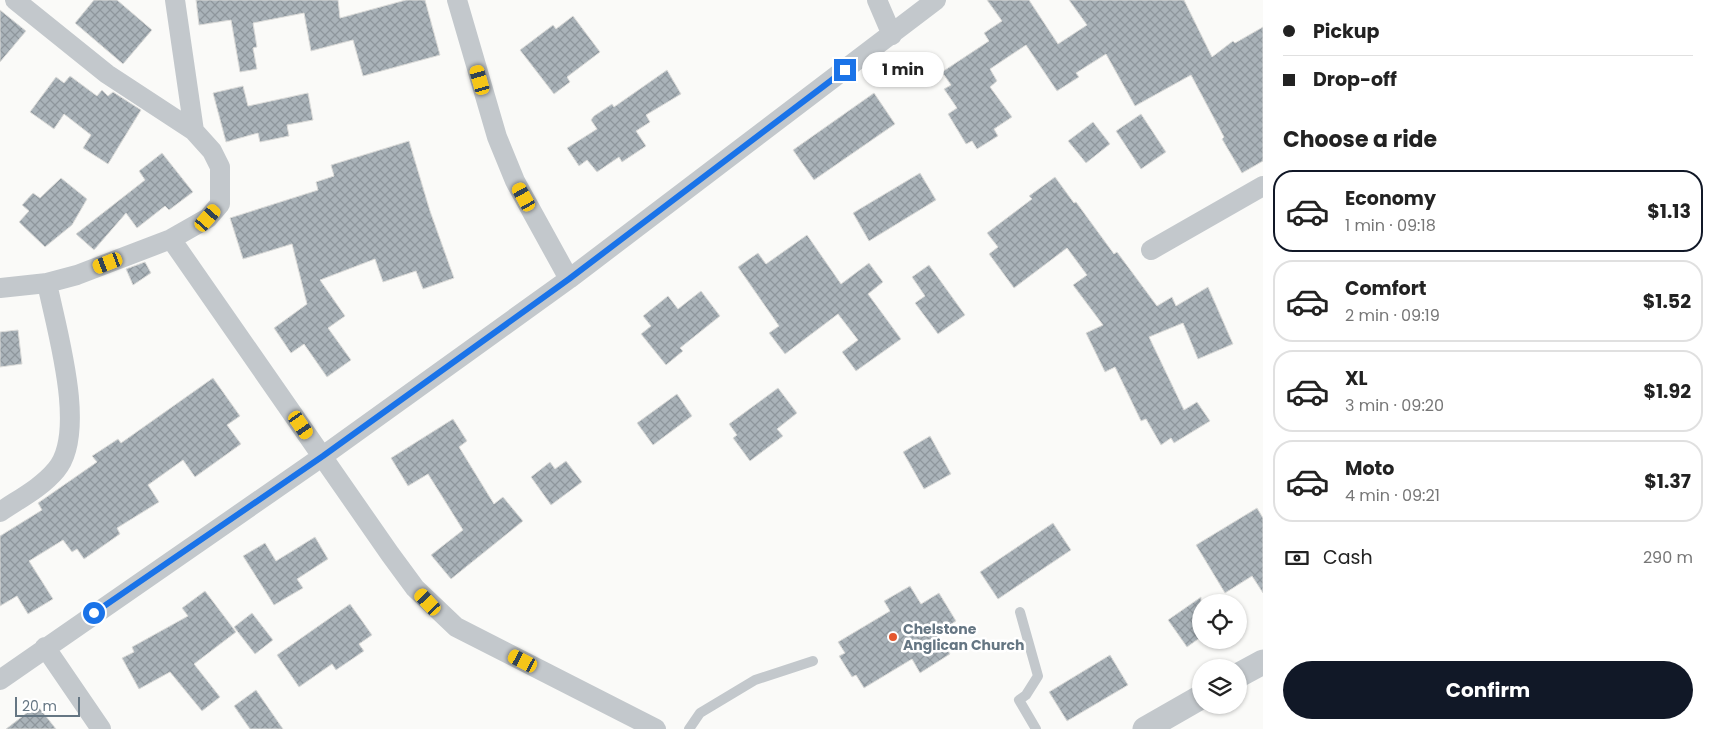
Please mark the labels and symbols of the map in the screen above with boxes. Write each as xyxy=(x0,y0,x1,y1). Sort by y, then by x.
callout: 1 min xyxy=(862,52,945,88)
route end xyxy=(834,59,856,81)
car xyxy=(468,64,491,96)
car xyxy=(510,180,537,214)
car xyxy=(192,202,223,234)
car xyxy=(91,251,124,275)
car xyxy=(286,408,315,442)
car xyxy=(412,586,443,618)
route start xyxy=(83,602,105,624)
place label: Chelstone Anglican Church xyxy=(903,619,1024,655)
marker: Chelstone Anglican Church xyxy=(887,631,899,643)
car xyxy=(506,648,539,674)
scale bar xyxy=(15,694,80,717)

